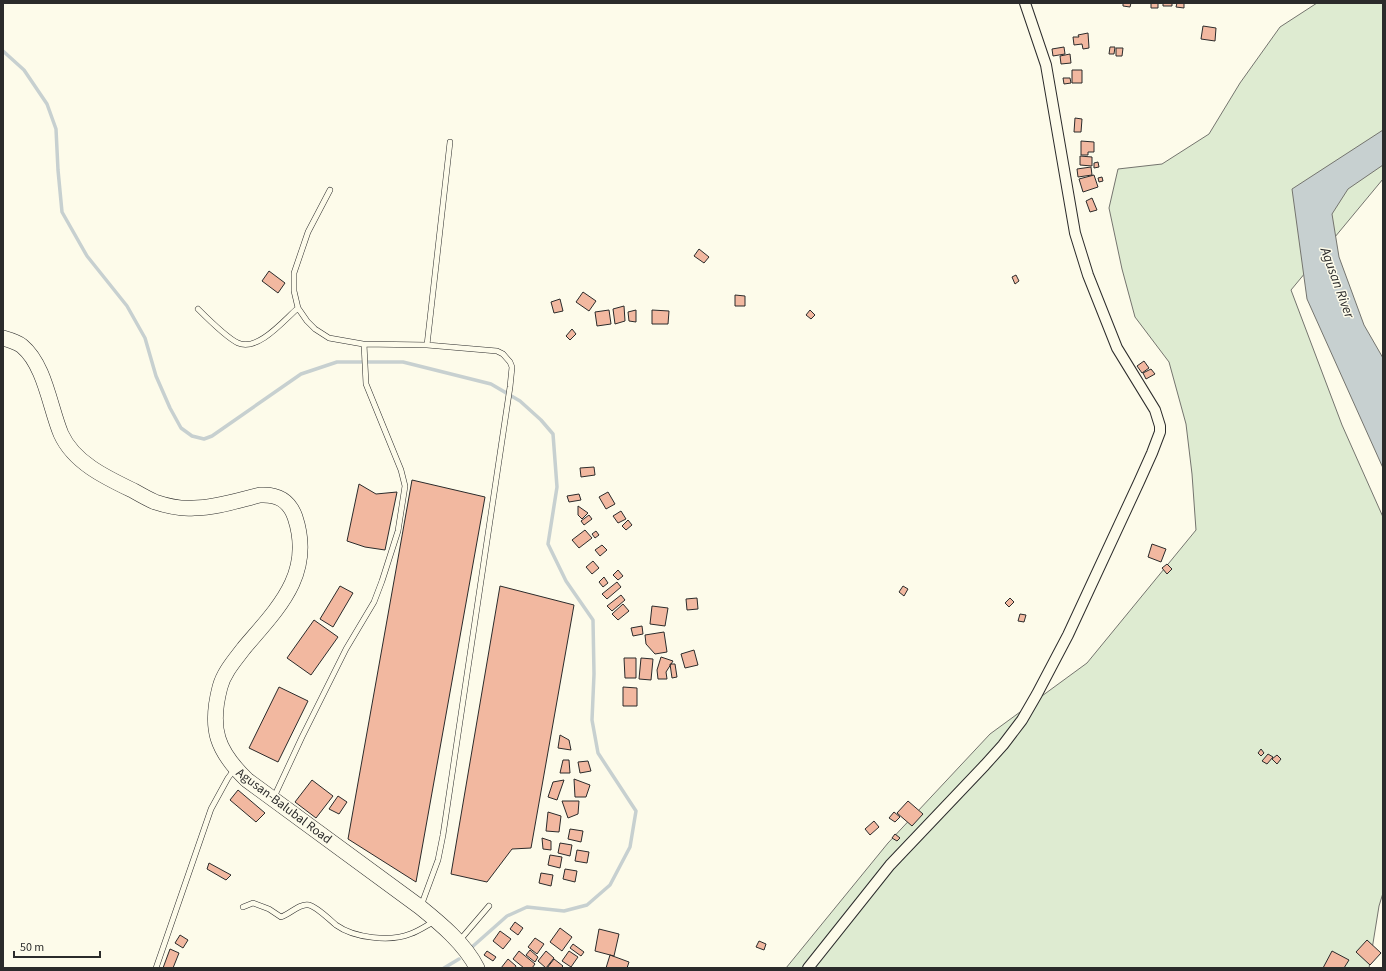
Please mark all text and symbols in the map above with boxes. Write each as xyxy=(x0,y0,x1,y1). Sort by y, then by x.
water label: Agusan River xyxy=(1315,244,1359,322)
street label: Agusan-Balubal Road xyxy=(232,764,336,848)
scale bar xyxy=(14,933,100,959)
text: 50 m xyxy=(20,939,44,956)

